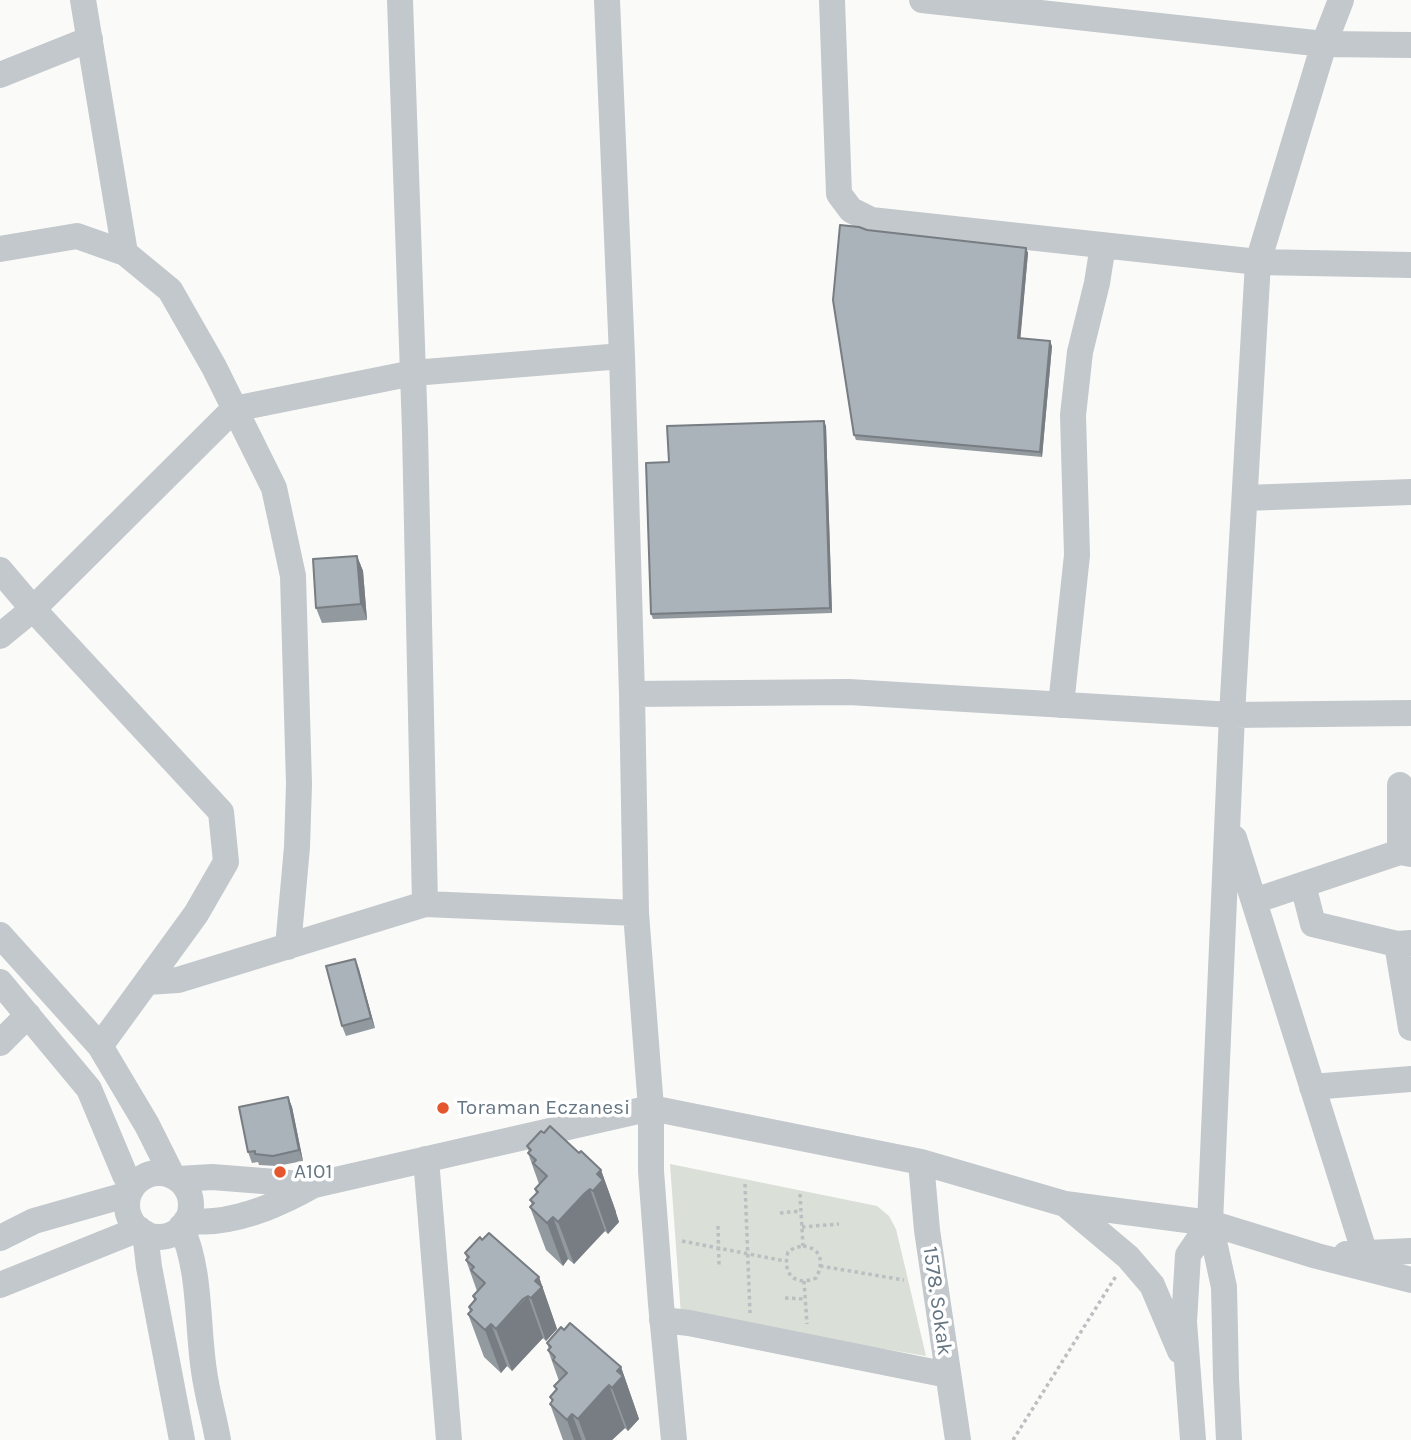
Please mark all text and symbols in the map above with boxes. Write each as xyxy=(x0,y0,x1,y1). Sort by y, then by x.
place label: Toraman Eczanesi xyxy=(457,1095,630,1121)
marker: Toraman Eczanesi xyxy=(435,1100,451,1116)
place label: A101 xyxy=(294,1159,332,1185)
marker: A101 xyxy=(272,1164,288,1180)
street label: 1578. Sokak xyxy=(917,1245,957,1357)

